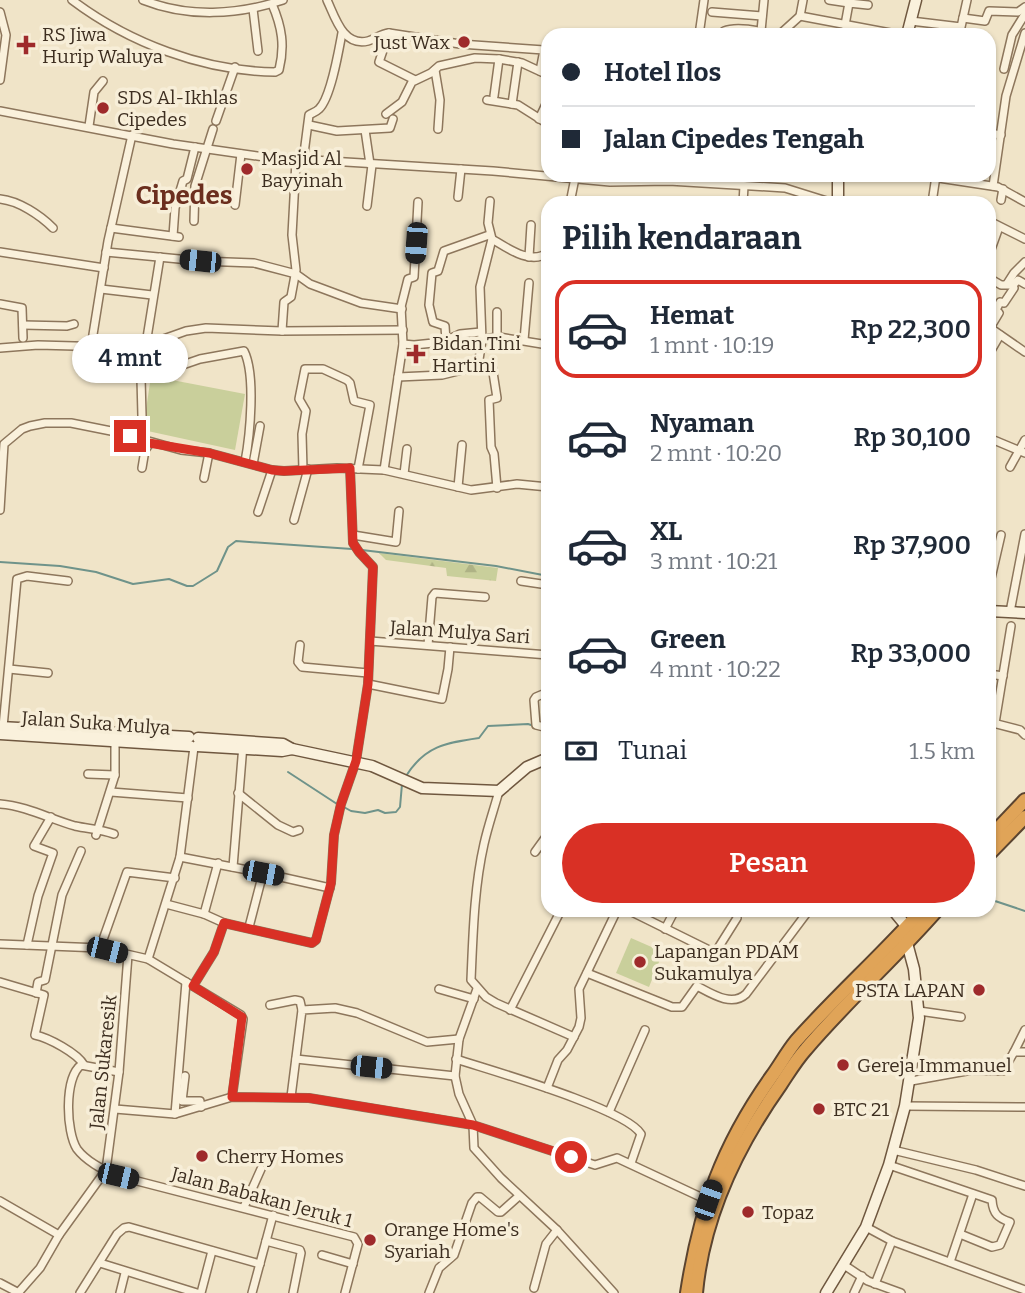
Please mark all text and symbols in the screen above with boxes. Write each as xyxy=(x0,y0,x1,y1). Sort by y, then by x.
place label: RS Jiwa Hurip Waluya xyxy=(42,23,164,68)
place label: Just Wax xyxy=(373,31,450,54)
marker: Just Wax xyxy=(456,34,472,50)
marker: RS Jiwa Hurip Waluya xyxy=(16,35,36,55)
text: Hotel Ilos xyxy=(604,57,721,88)
place label: SDS Al-Ikhlas Cipedes xyxy=(117,86,238,131)
marker: SDS Al-Ikhlas Cipedes xyxy=(95,100,111,116)
text: Jalan Cipedes Tengah xyxy=(604,124,864,155)
place label: Masjid Al Bayyinah xyxy=(261,147,343,192)
marker: Masjid Al Bayyinah xyxy=(239,161,255,177)
district label: Cipedes xyxy=(135,180,233,211)
text: Pilih kendaraan xyxy=(562,219,802,257)
car xyxy=(405,221,428,265)
car xyxy=(179,248,222,274)
icon: car xyxy=(566,298,629,361)
text: Hemat xyxy=(650,300,734,331)
text: Rp 22,300 xyxy=(850,314,971,345)
text: 1 mnt · 10:19 xyxy=(650,331,775,359)
place label: Bidan Tini Hartini xyxy=(432,332,521,377)
callout: 4 mnt xyxy=(72,334,188,384)
text: 4 mnt xyxy=(98,344,162,372)
marker: Bidan Tini Hartini xyxy=(406,344,426,364)
icon: car xyxy=(566,406,629,469)
text: Nyaman xyxy=(650,408,754,439)
route end xyxy=(114,420,146,452)
text: Rp 30,100 xyxy=(854,422,971,453)
text: 2 mnt · 10:20 xyxy=(650,439,782,467)
icon: car xyxy=(566,514,629,577)
text: XL xyxy=(650,516,682,547)
text: Rp 37,900 xyxy=(853,530,971,561)
text: 3 mnt · 10:21 xyxy=(650,547,777,575)
street label: Jalan Mulya Sari xyxy=(388,616,531,648)
icon: car xyxy=(566,622,629,685)
text: Green xyxy=(650,624,726,655)
text: Rp 33,000 xyxy=(850,638,971,669)
text: 4 mnt · 10:22 xyxy=(650,655,781,683)
street label: Jalan Suka Mulya xyxy=(20,706,172,740)
icon: cash xyxy=(562,732,600,770)
text: Tunai xyxy=(618,735,687,766)
text: 1.5 km xyxy=(909,737,975,765)
button: Pesan xyxy=(562,823,975,903)
car xyxy=(241,859,286,887)
car xyxy=(85,935,130,965)
place label: Lapangan PDAM Sukamulya xyxy=(654,940,799,985)
marker: Lapangan PDAM Sukamulya xyxy=(632,954,648,970)
place label: PSTA LAPAN xyxy=(855,979,965,1002)
marker: PSTA LAPAN xyxy=(971,982,987,998)
street label: Jalan Sukaresik xyxy=(84,993,122,1131)
car xyxy=(350,1054,393,1080)
place label: Gereja Immanuel xyxy=(857,1054,1012,1077)
marker: Gereja Immanuel xyxy=(835,1057,851,1073)
place label: BTC 21 xyxy=(833,1098,889,1121)
marker: BTC 21 xyxy=(811,1101,827,1117)
route start xyxy=(555,1141,587,1173)
place label: Cherry Homes xyxy=(216,1145,344,1168)
marker: Cherry Homes xyxy=(194,1148,210,1164)
car xyxy=(96,1161,141,1191)
street label: Jalan Babakan Jeruk 1 xyxy=(168,1161,355,1232)
car xyxy=(692,1177,725,1223)
place label: Topaz xyxy=(762,1201,814,1224)
marker: Topaz xyxy=(740,1204,756,1220)
place label: Orange Home's Syariah xyxy=(384,1218,519,1263)
marker: Orange Home's Syariah xyxy=(362,1232,378,1248)

